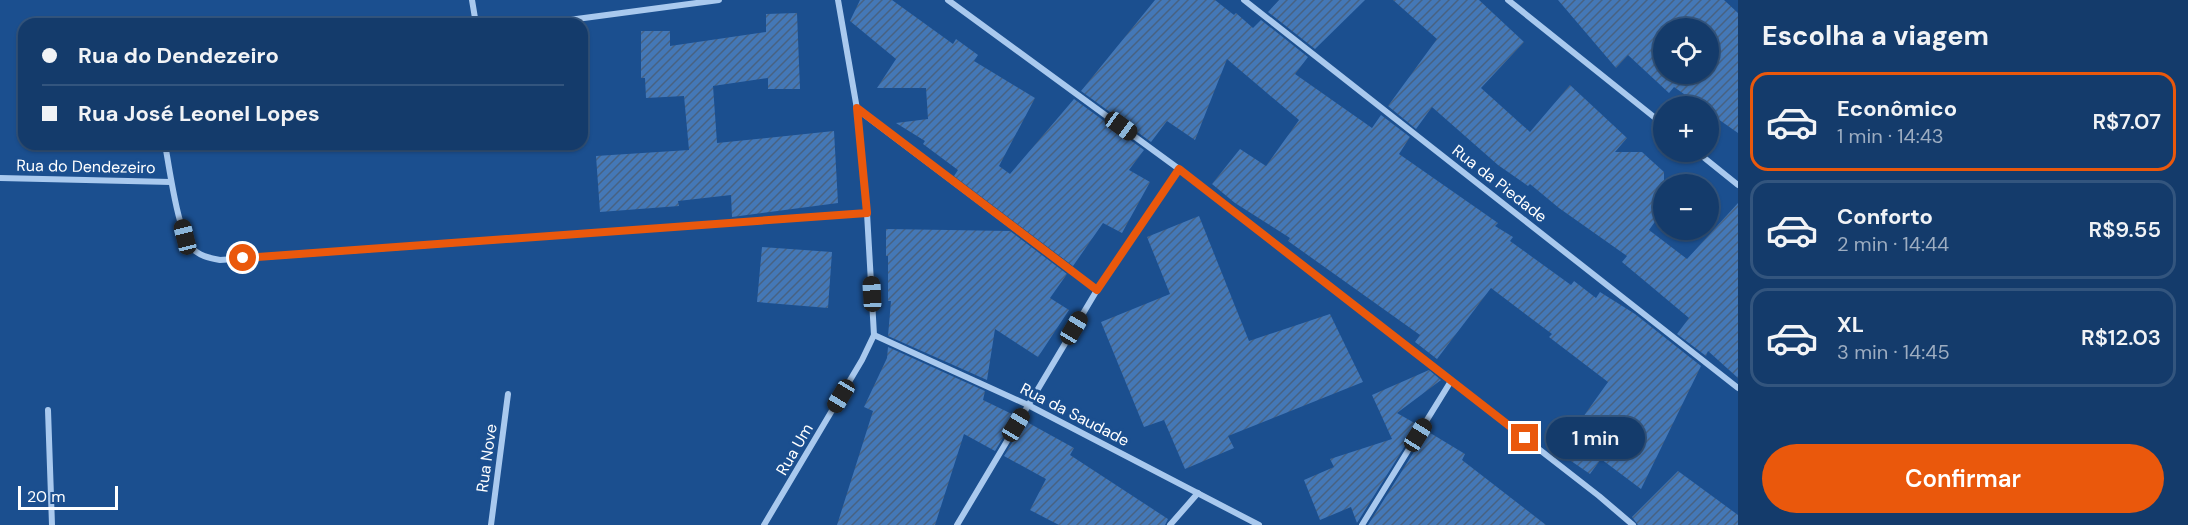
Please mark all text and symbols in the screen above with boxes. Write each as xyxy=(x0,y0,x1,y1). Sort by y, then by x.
map controls xyxy=(1653,18,1719,240)
button: locate xyxy=(1653,18,1719,84)
text: Escolha a viagem xyxy=(1762,18,1989,53)
text: Rua do Dendezeiro xyxy=(78,41,279,70)
text: Econômico xyxy=(1837,94,1957,123)
icon: car xyxy=(1765,95,1819,149)
button: + xyxy=(1653,96,1719,162)
text: Rua José Leonel Lopes xyxy=(78,99,320,128)
text: R$7.07 xyxy=(2092,107,2161,136)
car xyxy=(1101,108,1141,144)
text: 1 min · 14:43 xyxy=(1837,123,1944,149)
street label: Rua da Piedade xyxy=(1448,140,1551,227)
street label: Rua do Dendezeiro xyxy=(16,155,156,178)
button: − xyxy=(1653,174,1719,240)
text: Conforto xyxy=(1837,202,1933,231)
icon: car xyxy=(1765,203,1819,257)
text: R$9.55 xyxy=(2089,215,2161,244)
car xyxy=(172,217,198,257)
text: 2 min · 14:44 xyxy=(1837,231,1949,257)
route start xyxy=(229,244,256,271)
car xyxy=(862,276,882,312)
car xyxy=(1057,308,1091,348)
text: XL xyxy=(1837,310,1864,339)
icon: car xyxy=(1765,311,1819,365)
text: R$12.03 xyxy=(2081,323,2161,352)
text: 3 min · 14:45 xyxy=(1837,339,1950,365)
car xyxy=(824,376,858,416)
street label: Rua da Saudade xyxy=(1017,378,1133,451)
car xyxy=(999,405,1033,445)
car xyxy=(1401,415,1435,455)
callout: 1 min xyxy=(1546,417,1645,459)
street label: Rua Um xyxy=(771,420,818,479)
street label: Rua Nove xyxy=(471,422,502,494)
route end xyxy=(1511,424,1538,451)
text: 1 min xyxy=(1572,425,1619,451)
button: Confirmar xyxy=(1762,444,2164,513)
scale bar xyxy=(18,483,118,510)
text: 20 m xyxy=(27,486,66,507)

